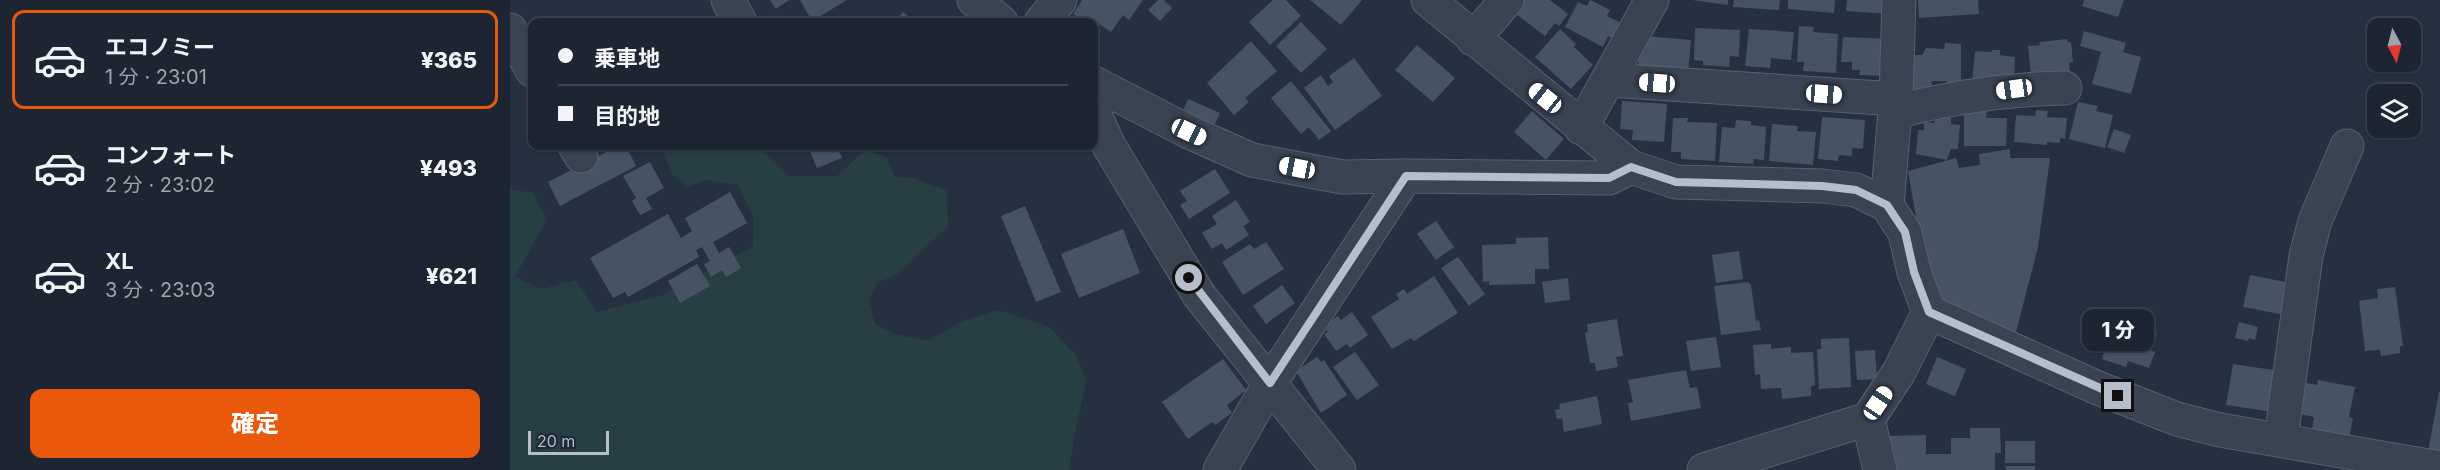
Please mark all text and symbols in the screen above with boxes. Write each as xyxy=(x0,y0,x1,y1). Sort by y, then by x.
north arrow xyxy=(2367,18,2421,72)
map controls xyxy=(2367,18,2421,138)
icon: car xyxy=(33,33,87,87)
text: エコノミー xyxy=(105,34,215,60)
text: 乗車地 xyxy=(594,45,660,71)
text: ¥365 xyxy=(421,47,477,73)
text: 1 分 · 23:01 xyxy=(105,65,207,89)
car xyxy=(1638,73,1676,93)
car xyxy=(1995,78,2033,100)
car xyxy=(1525,80,1565,116)
car xyxy=(1805,84,1843,104)
button: layers xyxy=(2367,84,2421,138)
text: 目的地 xyxy=(594,103,660,129)
car xyxy=(1169,116,1209,148)
icon: car xyxy=(33,141,87,195)
text: コンフォート xyxy=(105,142,236,168)
text: ¥493 xyxy=(420,155,477,181)
car xyxy=(1278,156,1316,180)
text: 2 分 · 23:02 xyxy=(105,173,215,197)
text: XL xyxy=(105,248,134,274)
icon: car xyxy=(33,249,87,303)
text: ¥621 xyxy=(426,263,477,289)
route start xyxy=(1175,264,1202,291)
text: 3 分 · 23:03 xyxy=(105,278,215,302)
callout: 1 分 xyxy=(2082,309,2154,351)
text: 1 分 xyxy=(2101,318,2135,342)
route end xyxy=(2104,382,2131,409)
car xyxy=(1860,383,1896,423)
button: 確定 xyxy=(30,389,480,458)
scale bar xyxy=(528,428,609,456)
text: 20 m xyxy=(537,431,575,451)

